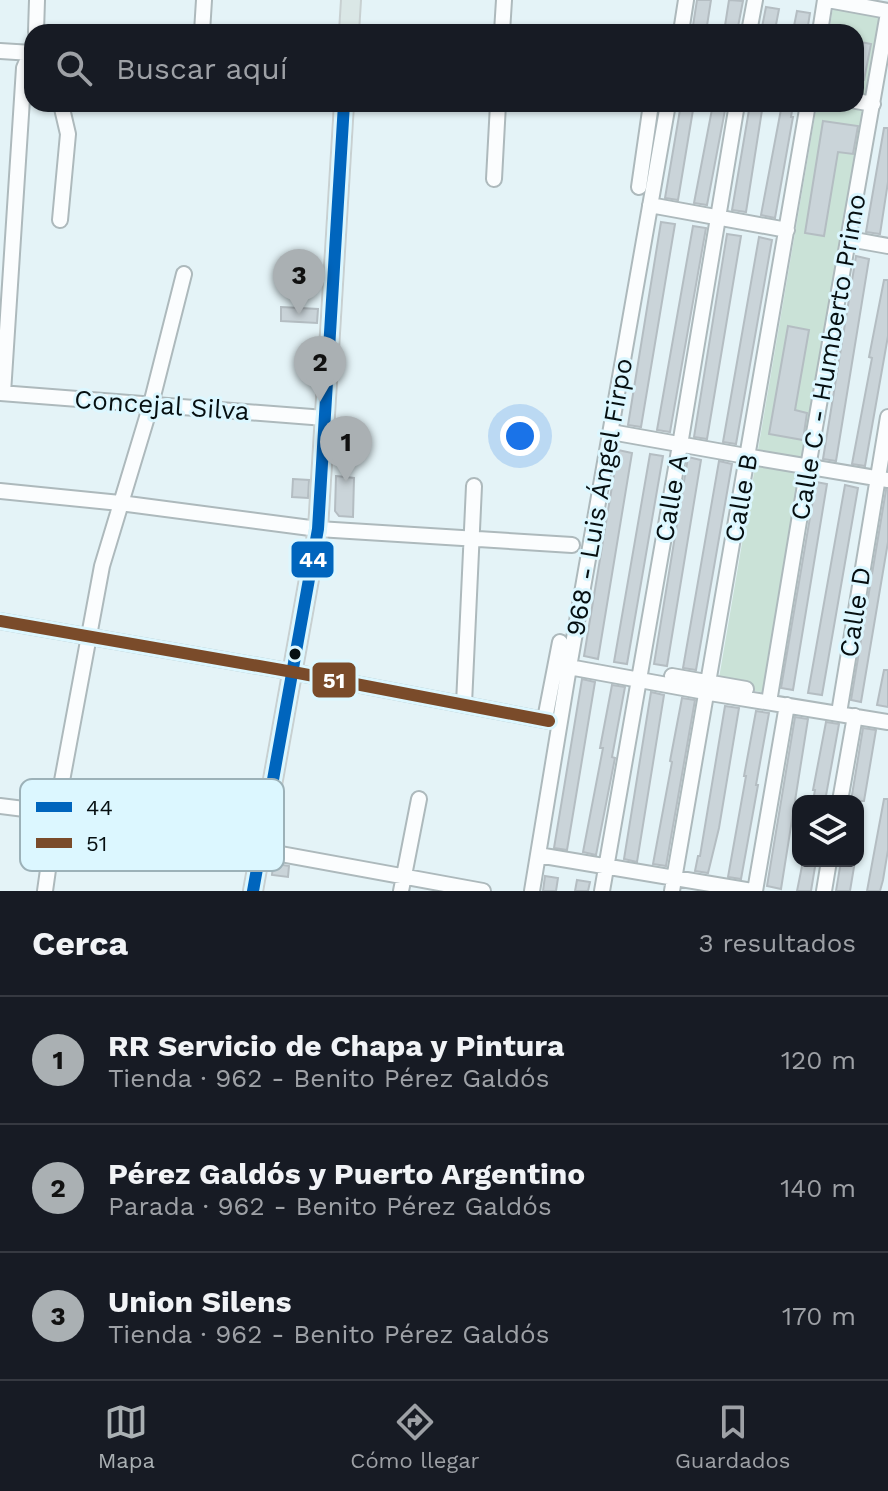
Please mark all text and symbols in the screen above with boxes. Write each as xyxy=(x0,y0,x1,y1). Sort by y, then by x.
search box xyxy=(24,24,864,112)
icon: search xyxy=(52,46,96,90)
text: Buscar aquí xyxy=(116,51,288,86)
street label: Calle C - Humberto Primo xyxy=(784,191,872,523)
pin: 3 xyxy=(273,249,325,315)
pin: 2 xyxy=(294,336,346,402)
street label: 968 - Luis Ángel Firpo xyxy=(560,356,638,638)
street label: Concejal Silva xyxy=(73,384,251,426)
pin: 1 xyxy=(320,416,372,482)
your location xyxy=(500,416,540,456)
street label: Calle B xyxy=(718,451,764,545)
street label: Calle A xyxy=(649,452,693,544)
line badge: 44 xyxy=(290,540,335,579)
text: 44 xyxy=(299,547,327,572)
street label: Calle D xyxy=(833,565,877,659)
unlabelled marker xyxy=(287,646,303,662)
line badge: 51 xyxy=(311,661,357,699)
text: 51 xyxy=(323,668,345,693)
legend xyxy=(20,779,284,871)
text: 44 xyxy=(86,795,113,820)
map controls xyxy=(792,795,864,867)
button: layers xyxy=(792,795,864,867)
text: 51 xyxy=(86,831,107,856)
text: Cerca xyxy=(32,923,128,963)
text: 3 resultados xyxy=(698,928,856,958)
text: RR Servicio de Chapa y Pintura xyxy=(108,1028,564,1063)
text: 1 xyxy=(52,1045,64,1075)
text: 120 m xyxy=(781,1045,856,1075)
text: Tienda · 962 - Benito Pérez Galdós xyxy=(108,1063,549,1093)
text: Pérez Galdós y Puerto Argentino xyxy=(108,1156,585,1191)
text: 2 xyxy=(50,1173,66,1203)
text: 140 m xyxy=(780,1173,856,1203)
text: Parada · 962 - Benito Pérez Galdós xyxy=(108,1191,552,1221)
text: Union Silens xyxy=(108,1284,292,1319)
text: 3 xyxy=(50,1301,66,1331)
text: 170 m xyxy=(782,1301,856,1331)
text: Tienda · 962 - Benito Pérez Galdós xyxy=(108,1319,549,1349)
tab: Mapa xyxy=(98,1400,155,1473)
tab: Cómo llegar xyxy=(350,1400,480,1473)
tab: Guardados xyxy=(675,1400,790,1473)

